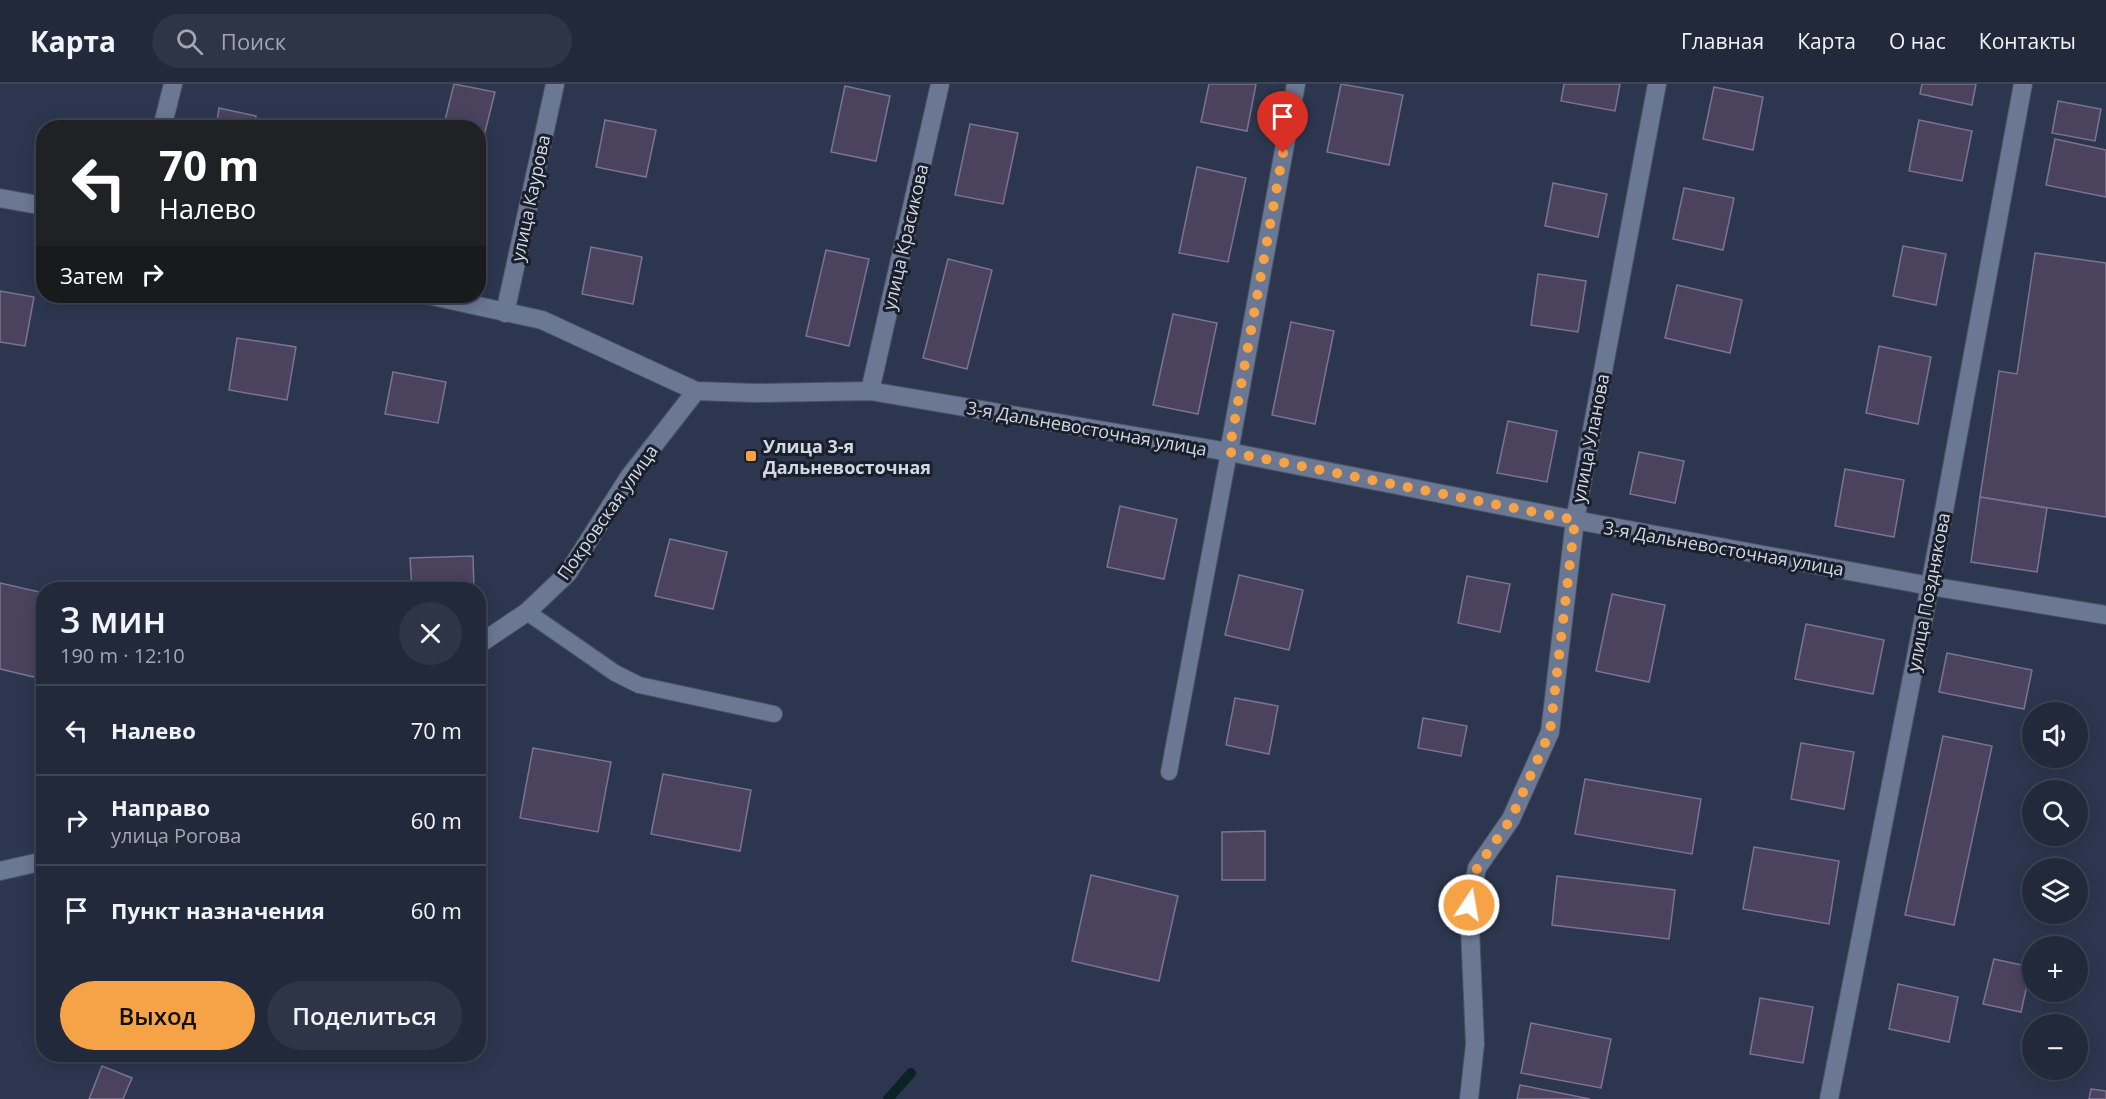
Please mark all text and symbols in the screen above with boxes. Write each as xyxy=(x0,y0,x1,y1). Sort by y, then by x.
search box xyxy=(152,14,572,68)
text: Карта xyxy=(30,22,116,60)
icon: search xyxy=(173,25,206,58)
text: Поиск xyxy=(221,26,286,56)
text: Главная xyxy=(1681,27,1764,55)
text: Карта xyxy=(1797,27,1856,55)
text: О нас xyxy=(1889,27,1946,55)
text: Контакты xyxy=(1979,27,2076,55)
pin xyxy=(1257,91,1308,153)
icon: arrive xyxy=(1266,100,1299,133)
street label: улица Каурова xyxy=(505,132,555,264)
text: 70 m xyxy=(159,136,259,193)
icon: left xyxy=(60,144,138,222)
street label: улица Красикова xyxy=(877,162,933,312)
text: Налево xyxy=(159,190,256,227)
icon: right xyxy=(136,258,169,291)
text: Затем xyxy=(60,260,124,290)
street label: улица Уланова xyxy=(1566,372,1614,504)
street label: 3-я Дальневосточная улица xyxy=(965,395,1209,461)
place label: Улица 3-я Дальневосточная xyxy=(763,434,931,479)
street label: Покровская улица xyxy=(551,440,663,584)
marker: Улица 3-я Дальневосточная xyxy=(744,449,758,463)
street label: улица Позднякова xyxy=(1901,510,1955,674)
street label: 3-я Дальневосточная улица xyxy=(1602,515,1846,581)
text: 3 мин xyxy=(60,595,166,644)
button: close xyxy=(399,602,462,665)
text: 190 m · 12:10 xyxy=(60,642,185,669)
map controls xyxy=(2022,702,2088,1080)
button: sound xyxy=(2022,702,2088,768)
icon: left xyxy=(60,714,93,747)
text: Налево xyxy=(111,715,196,745)
text: 70 m xyxy=(411,715,462,745)
button: search xyxy=(2022,780,2088,846)
text: Направо xyxy=(111,792,210,822)
icon: right xyxy=(60,804,93,837)
text: 60 m xyxy=(411,805,462,835)
text: улица Рогова xyxy=(111,822,241,849)
button: layers xyxy=(2022,858,2088,924)
position arrow xyxy=(1437,873,1501,937)
icon: arrive xyxy=(60,894,93,927)
text: Пункт назначения xyxy=(111,895,325,925)
text: 60 m xyxy=(411,895,462,925)
button: + xyxy=(2022,936,2088,1002)
button: Выход xyxy=(60,981,255,1050)
button: Поделиться xyxy=(267,981,462,1050)
button: − xyxy=(2022,1014,2088,1080)

